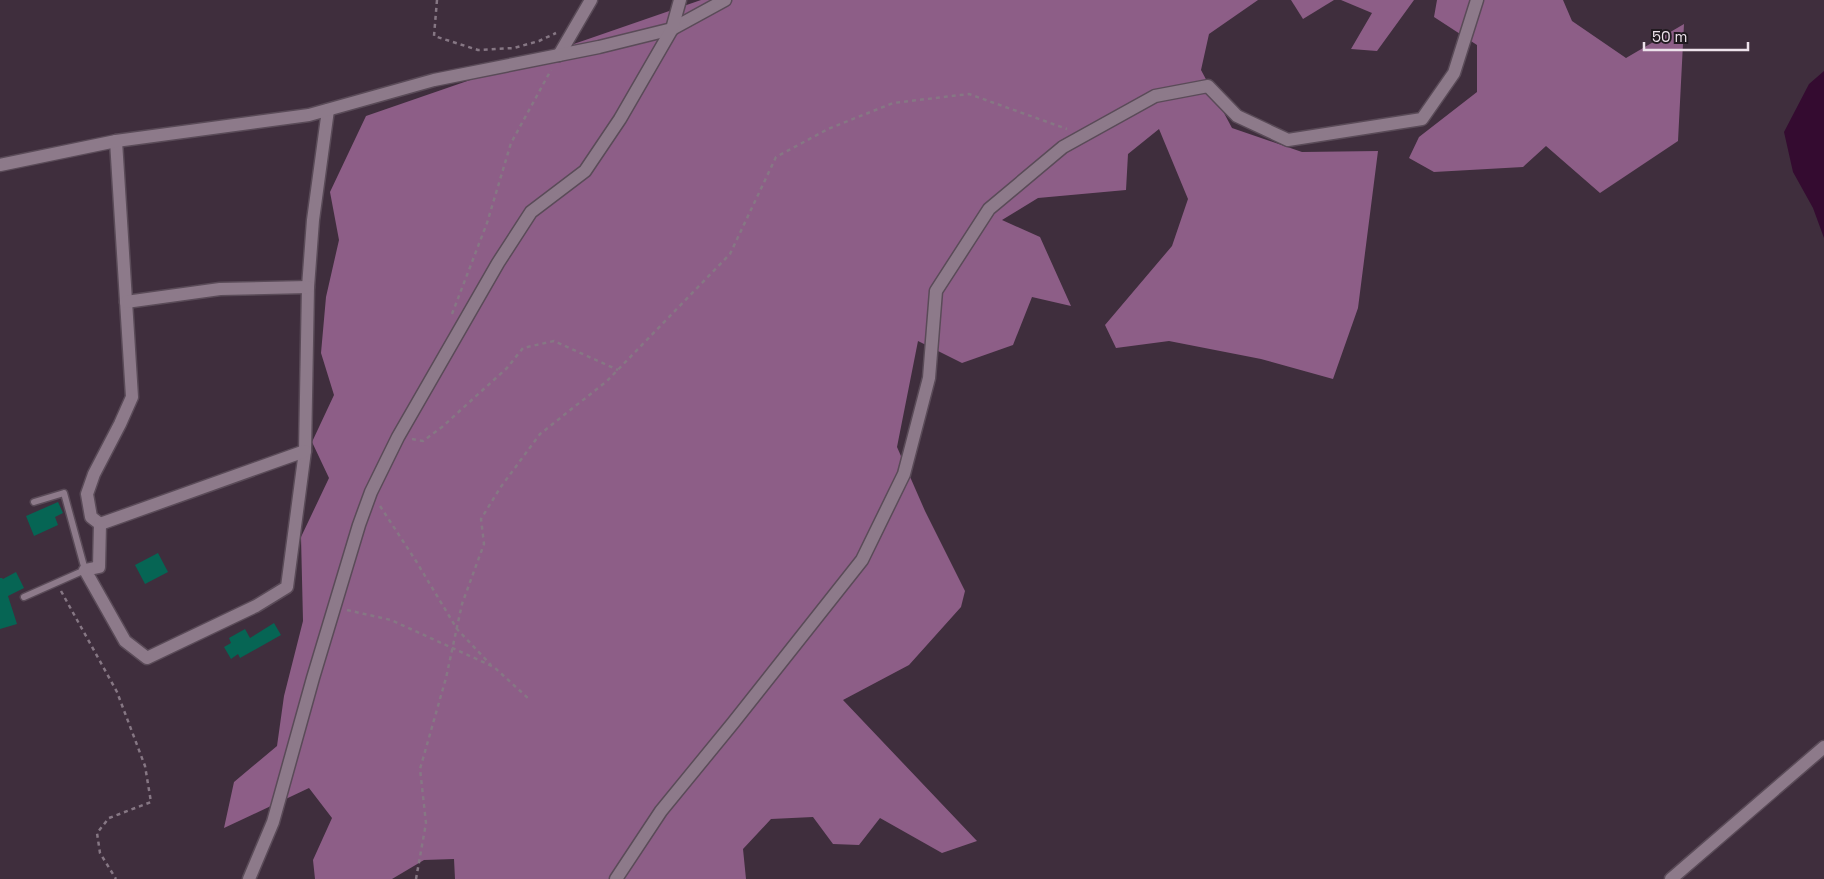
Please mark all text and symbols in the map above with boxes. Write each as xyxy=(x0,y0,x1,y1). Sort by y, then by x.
scale bar xyxy=(1644,20,1748,52)
text: 50 m xyxy=(1652,27,1687,46)

